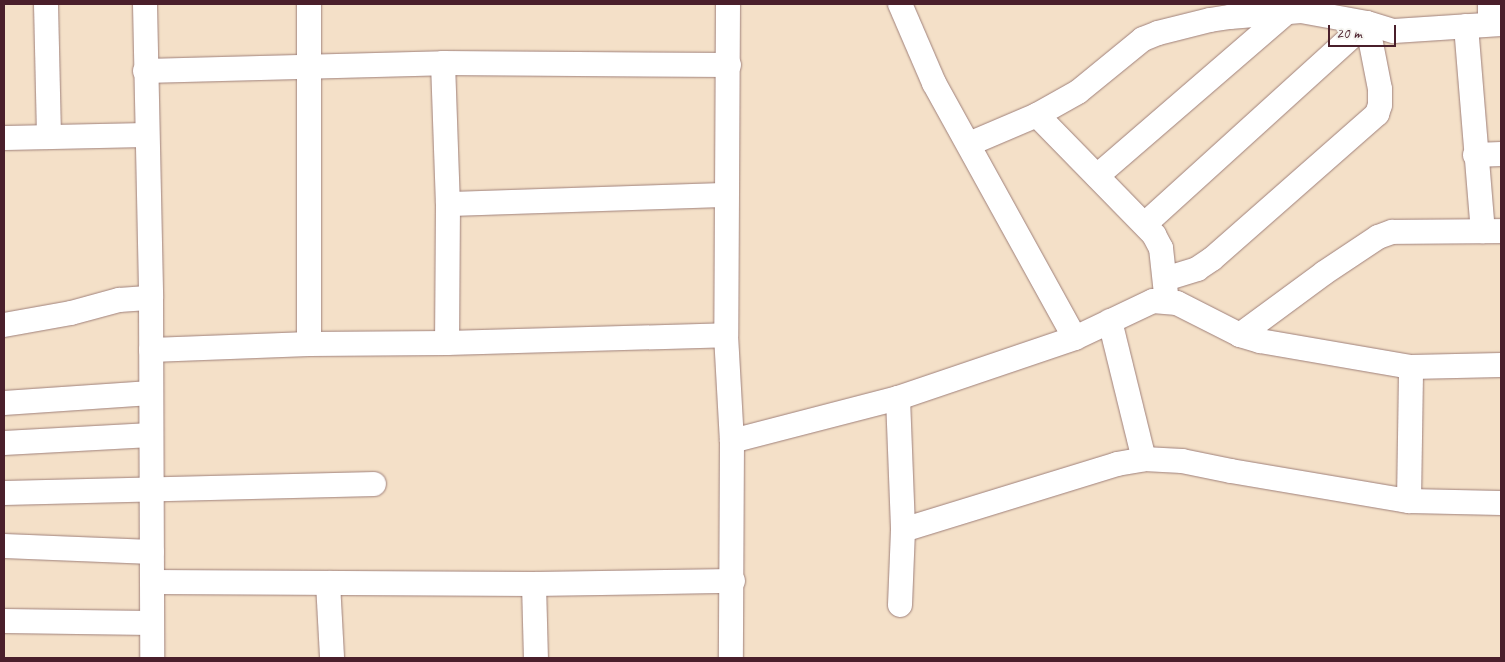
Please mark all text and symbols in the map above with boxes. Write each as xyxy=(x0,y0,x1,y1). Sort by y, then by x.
scale bar xyxy=(1330,15,1398,47)
text: 20 m xyxy=(1336,24,1362,43)

